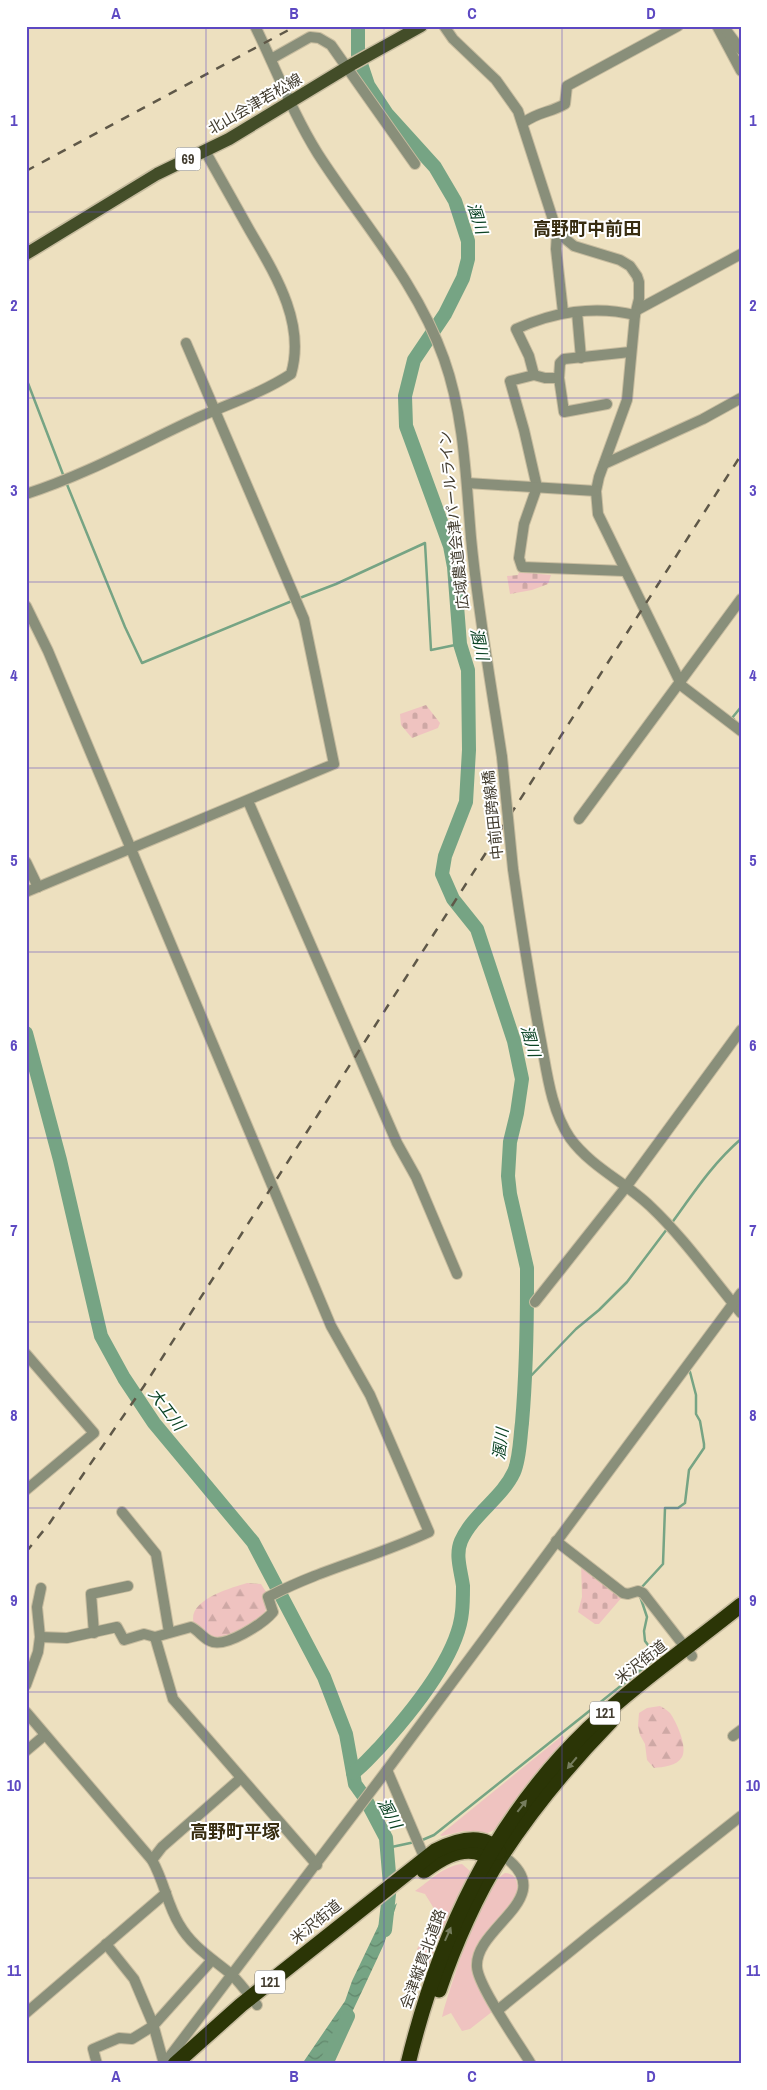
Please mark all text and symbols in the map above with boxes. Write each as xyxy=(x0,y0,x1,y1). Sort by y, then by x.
text: A xyxy=(111,2,121,24)
text: B xyxy=(289,2,299,24)
text: C xyxy=(467,2,477,24)
text: D xyxy=(646,2,656,24)
street label: 北山会津若松線 xyxy=(204,68,305,139)
text: 1 xyxy=(10,109,18,131)
text: 1 xyxy=(749,109,757,131)
road number: 69 xyxy=(176,148,200,170)
water label: 溷川 xyxy=(463,199,494,238)
district label: 高野町中前田 xyxy=(533,216,641,241)
text: 2 xyxy=(10,294,18,316)
text: 2 xyxy=(749,294,757,316)
street label: 広域農道会津パールライン xyxy=(434,429,473,611)
text: 3 xyxy=(10,479,18,501)
text: 3 xyxy=(749,479,757,501)
water label: 溷川 xyxy=(466,626,495,664)
text: 4 xyxy=(10,664,18,686)
text: 4 xyxy=(749,664,757,686)
street label: 中前田跨線橋 xyxy=(477,769,508,861)
text: 5 xyxy=(10,849,18,871)
text: 5 xyxy=(749,849,757,871)
water label: 溷川 xyxy=(516,1023,546,1061)
text: 6 xyxy=(10,1034,18,1056)
text: 6 xyxy=(749,1034,757,1056)
text: 7 xyxy=(10,1219,18,1241)
text: 7 xyxy=(749,1219,757,1241)
water label: 大工川 xyxy=(144,1383,191,1436)
text: 8 xyxy=(10,1404,18,1426)
text: 8 xyxy=(749,1404,757,1426)
water label: 溷川 xyxy=(487,1425,513,1461)
text: 9 xyxy=(10,1589,18,1611)
text: 9 xyxy=(749,1589,757,1611)
street label: 米沢街道 xyxy=(611,1635,671,1688)
road number: 121 xyxy=(590,1702,620,1725)
one-way arrow xyxy=(567,1756,578,1769)
text: 10 xyxy=(7,1774,21,1796)
text: 10 xyxy=(746,1774,760,1796)
water label: 溷川 xyxy=(373,1794,408,1834)
one-way arrow xyxy=(517,1800,528,1813)
district label: 高野町平塚 xyxy=(190,1819,280,1844)
street label: 米沢街道 xyxy=(286,1895,346,1949)
street label: 会津縦貫北道路 xyxy=(395,1906,450,2012)
one-way arrow xyxy=(445,1927,453,1941)
text: 11 xyxy=(7,1959,22,1981)
text: 11 xyxy=(746,1959,761,1981)
road number: 121 xyxy=(255,1970,285,1994)
text: A xyxy=(111,2065,121,2087)
text: B xyxy=(289,2065,299,2087)
text: C xyxy=(467,2065,477,2087)
text: D xyxy=(646,2065,656,2087)

